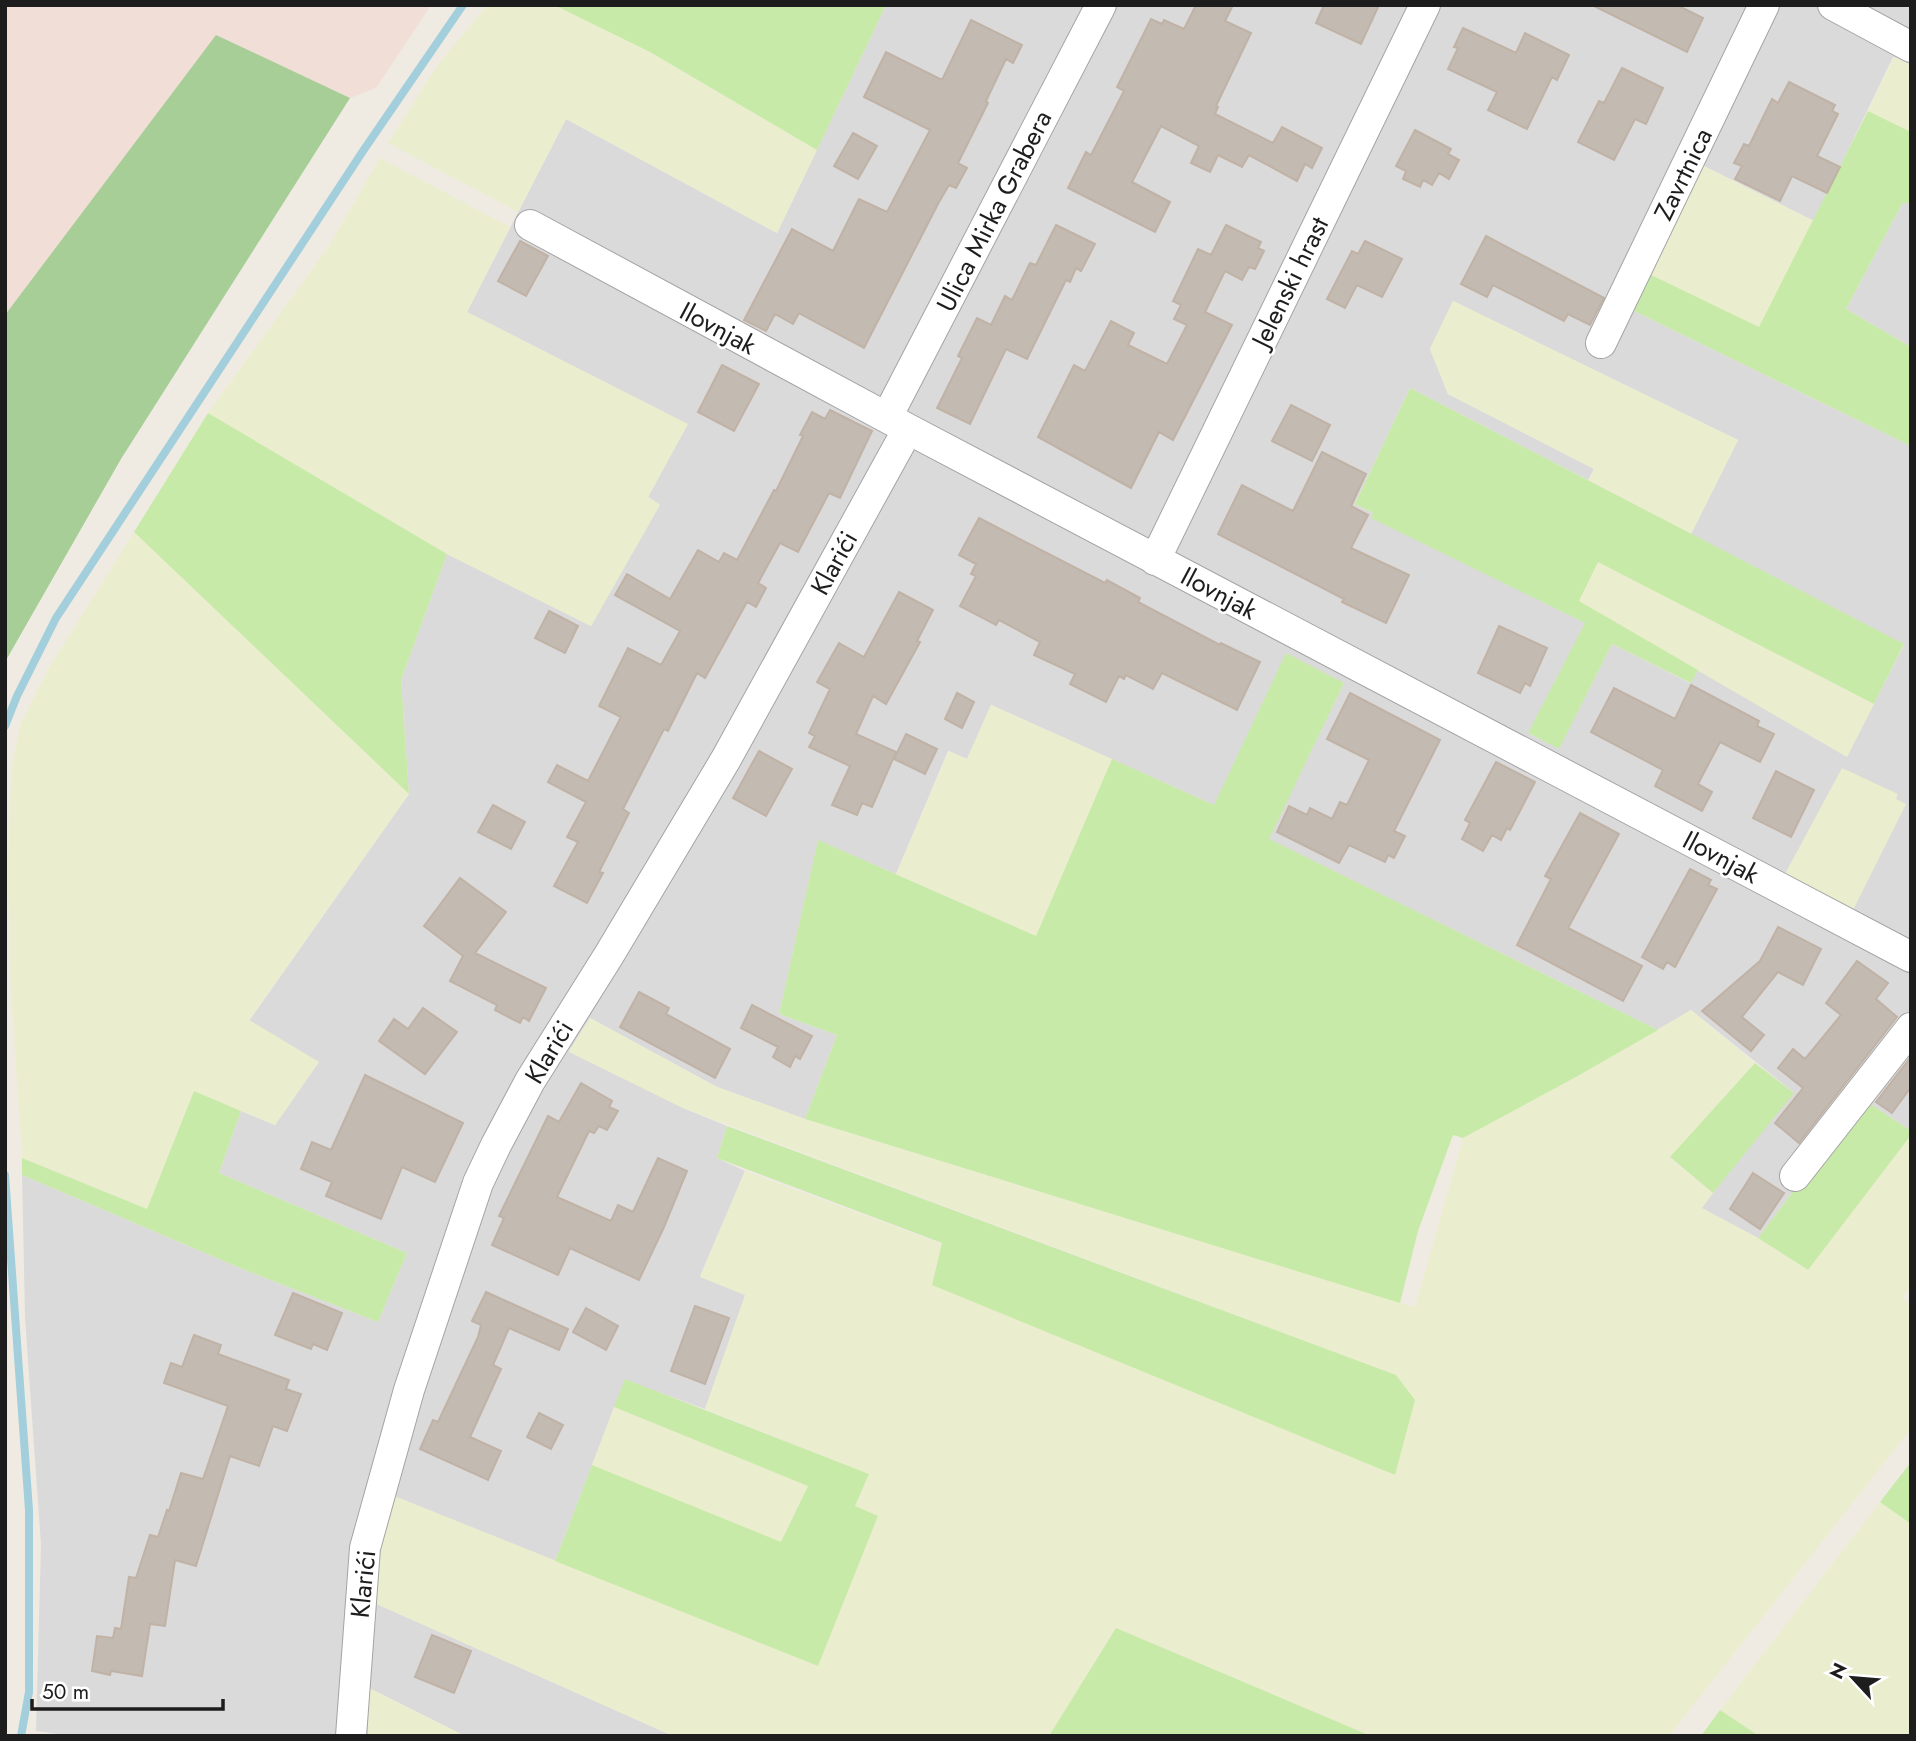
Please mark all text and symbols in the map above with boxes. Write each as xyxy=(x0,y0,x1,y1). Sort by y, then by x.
street label: Ulica Mirka Grabera xyxy=(927,104,1061,318)
street label: Zavrtnica xyxy=(1644,121,1722,227)
street label: Jelenski hrast xyxy=(1241,210,1338,356)
street label: Ilovnjak xyxy=(673,292,763,364)
street label: Klarići xyxy=(801,524,867,602)
street label: Ilovnjak xyxy=(1174,557,1264,629)
street label: Ilovnjak xyxy=(1676,821,1766,893)
street label: Klarići xyxy=(515,1013,583,1091)
street label: Klarići xyxy=(341,1548,385,1620)
north arrow xyxy=(1818,1643,1888,1713)
text: N xyxy=(1823,1658,1854,1683)
scale bar xyxy=(32,1668,222,1712)
text: 50 m xyxy=(42,1677,89,1707)

